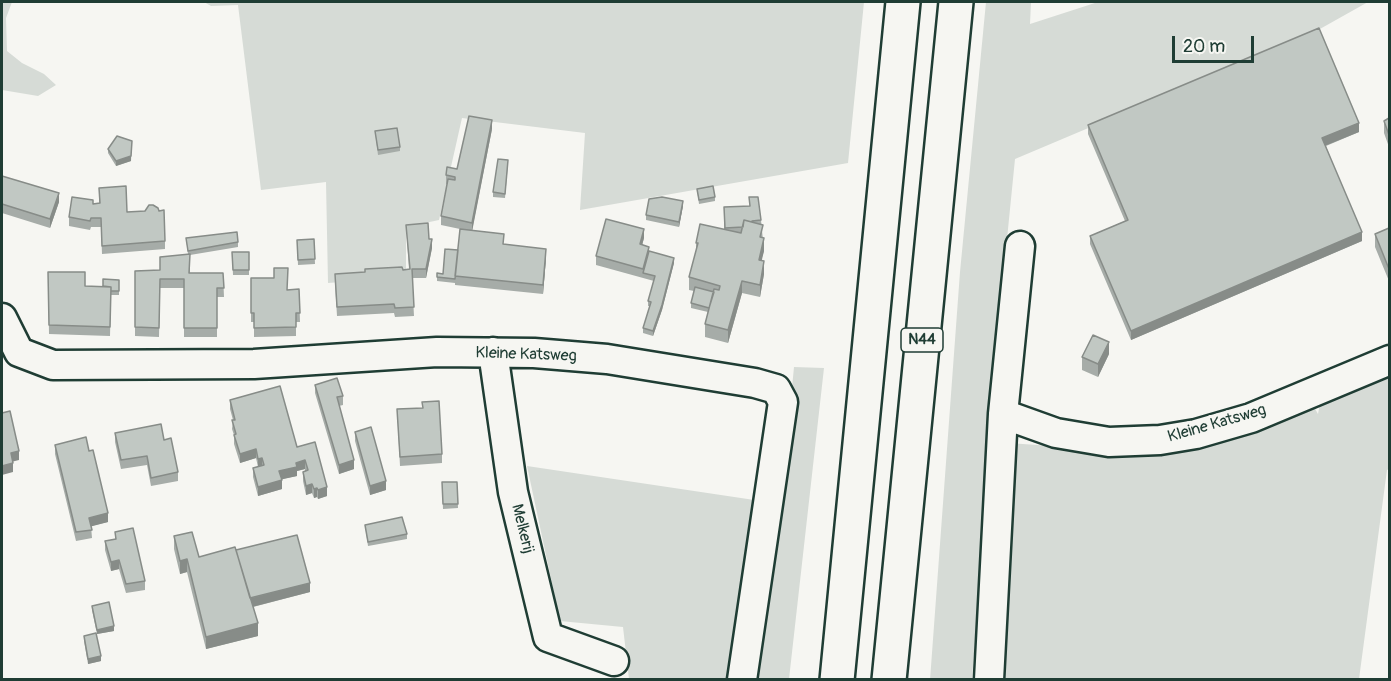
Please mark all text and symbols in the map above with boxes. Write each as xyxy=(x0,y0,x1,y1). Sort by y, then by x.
scale bar xyxy=(1175,24,1258,62)
text: 20 m xyxy=(1183,35,1225,58)
road number: N44 xyxy=(901,328,943,352)
street label: Kleine Katsweg xyxy=(475,344,577,366)
street label: Kleine Katsweg xyxy=(1166,401,1268,447)
street label: Melkerij xyxy=(507,502,537,556)

